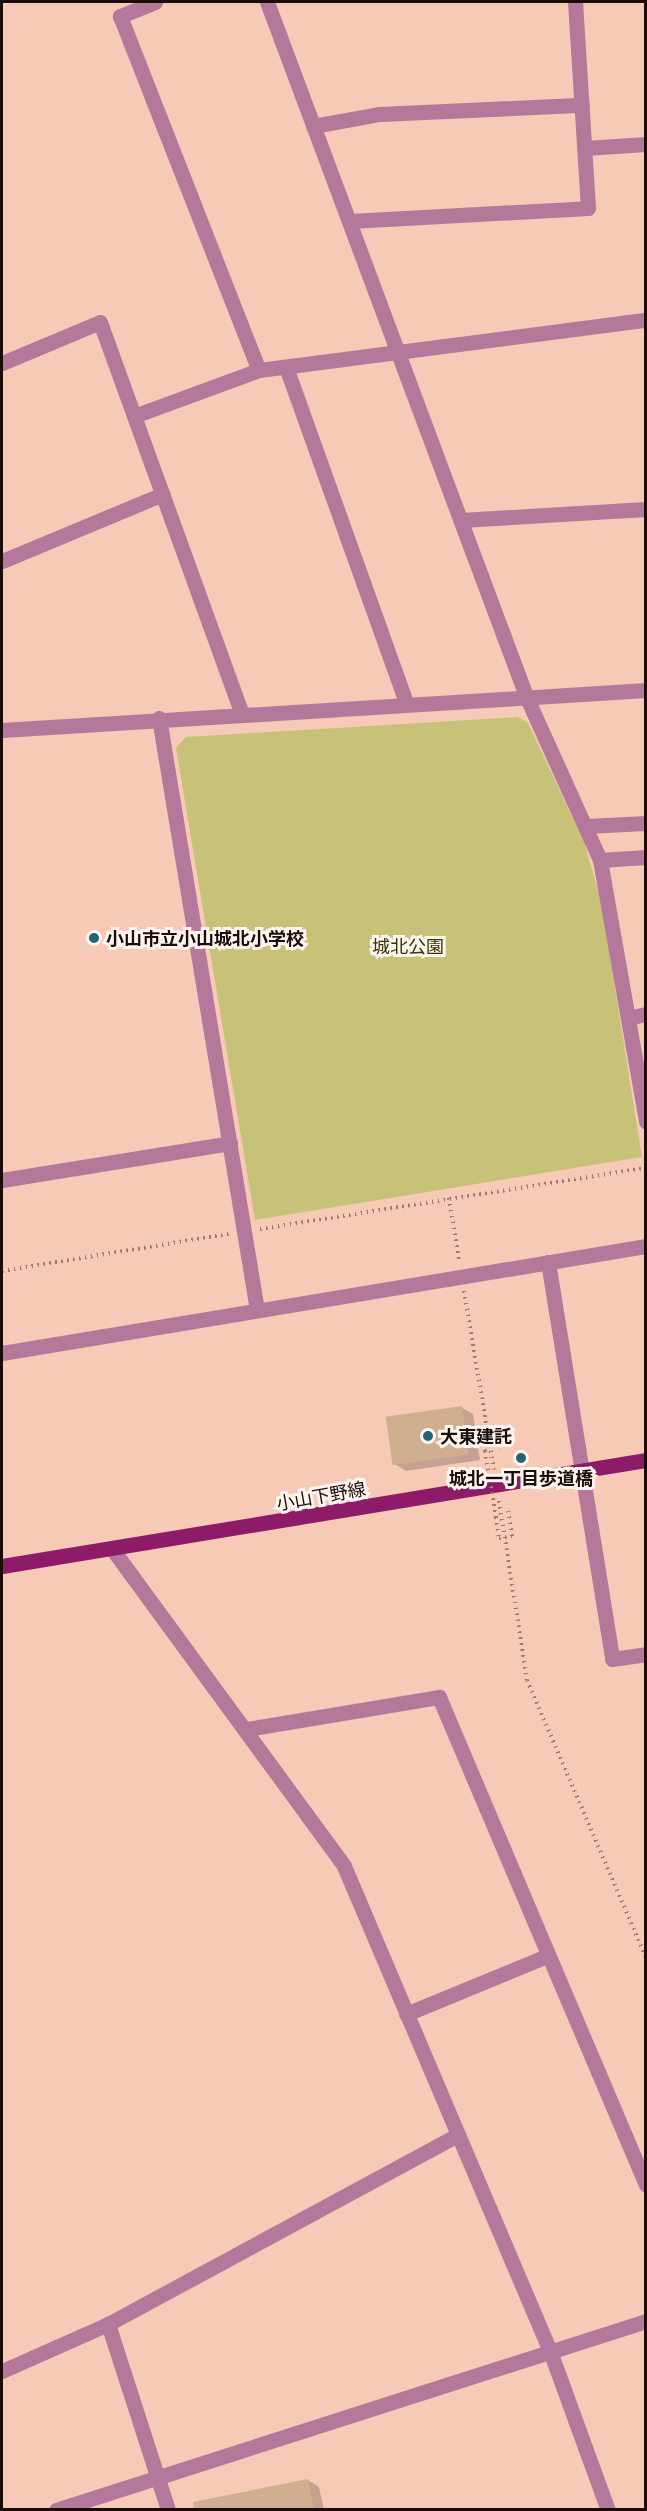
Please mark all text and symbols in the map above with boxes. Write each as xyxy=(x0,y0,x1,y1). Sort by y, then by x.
place label: 小山市立小山城北小学校 xyxy=(106,927,304,949)
marker: 小山市立小山城北小学校 xyxy=(87,931,101,945)
park label: 城北公園 xyxy=(372,935,444,957)
place label: 大東建託 xyxy=(440,1425,512,1447)
marker: 大東建託 xyxy=(421,1429,435,1443)
marker: 城北一丁目歩道橋 xyxy=(514,1451,528,1465)
place label: 城北一丁目歩道橋 xyxy=(449,1467,593,1489)
street label: 小山下野線 xyxy=(275,1478,367,1514)

